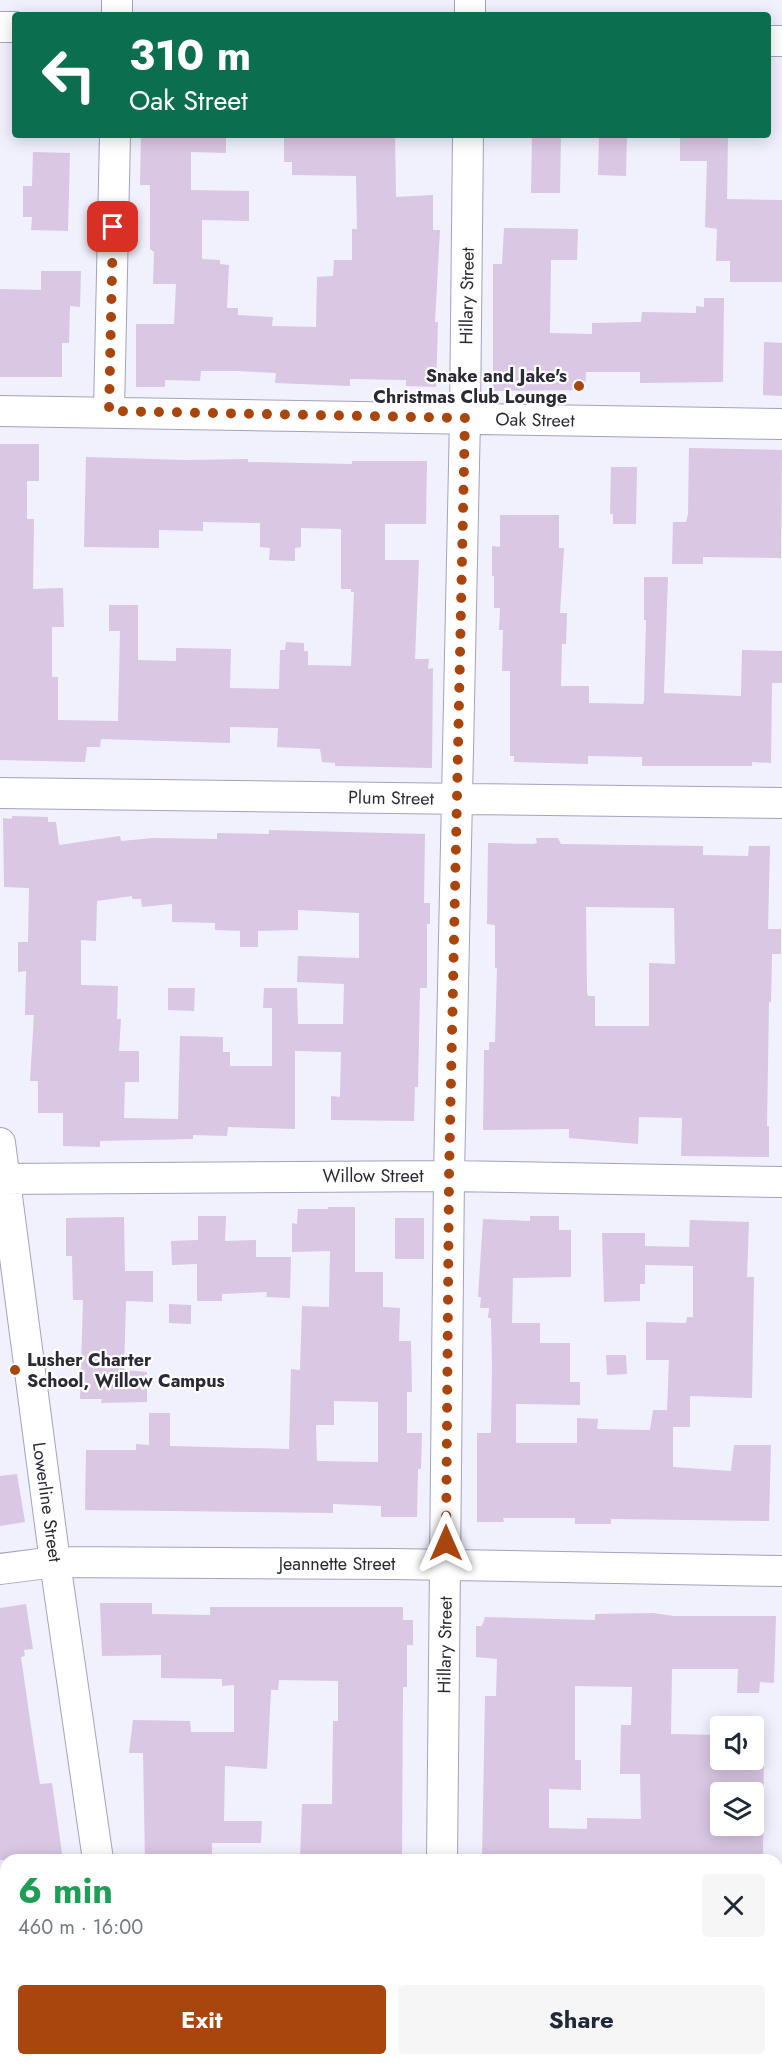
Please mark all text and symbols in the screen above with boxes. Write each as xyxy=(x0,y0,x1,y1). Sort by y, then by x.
text: 310 m xyxy=(129,25,251,86)
icon: left xyxy=(30,36,108,114)
text: Oak Street xyxy=(129,81,248,120)
pin xyxy=(87,201,138,252)
icon: arrive xyxy=(96,210,129,243)
street label: Hillary Street xyxy=(453,246,481,345)
place label: Snake and Jake's Christmas Club Lounge xyxy=(373,363,567,410)
marker: Snake and Jake's Christmas Club Lounge xyxy=(572,379,586,393)
street label: Oak Street xyxy=(495,406,575,434)
street label: Plum Street xyxy=(348,784,435,812)
street label: Willow Street xyxy=(323,1163,424,1189)
place label: Lusher Charter School, Willow Campus xyxy=(27,1347,225,1394)
marker: Lusher Charter School, Willow Campus xyxy=(8,1363,22,1377)
street label: Lowerline Street xyxy=(26,1440,68,1564)
position arrow xyxy=(414,1511,478,1575)
street label: Jeannette Street xyxy=(277,1551,396,1577)
street label: Hillary Street xyxy=(431,1595,459,1694)
map controls xyxy=(710,1716,764,1836)
button: sound xyxy=(710,1716,764,1770)
button: layers xyxy=(710,1782,764,1836)
text: 6 min xyxy=(18,1864,113,1916)
button: close xyxy=(702,1874,765,1937)
text: 460 m · 16:00 xyxy=(18,1913,143,1942)
button: Exit xyxy=(18,1985,386,2054)
button: Share xyxy=(398,1985,765,2054)

